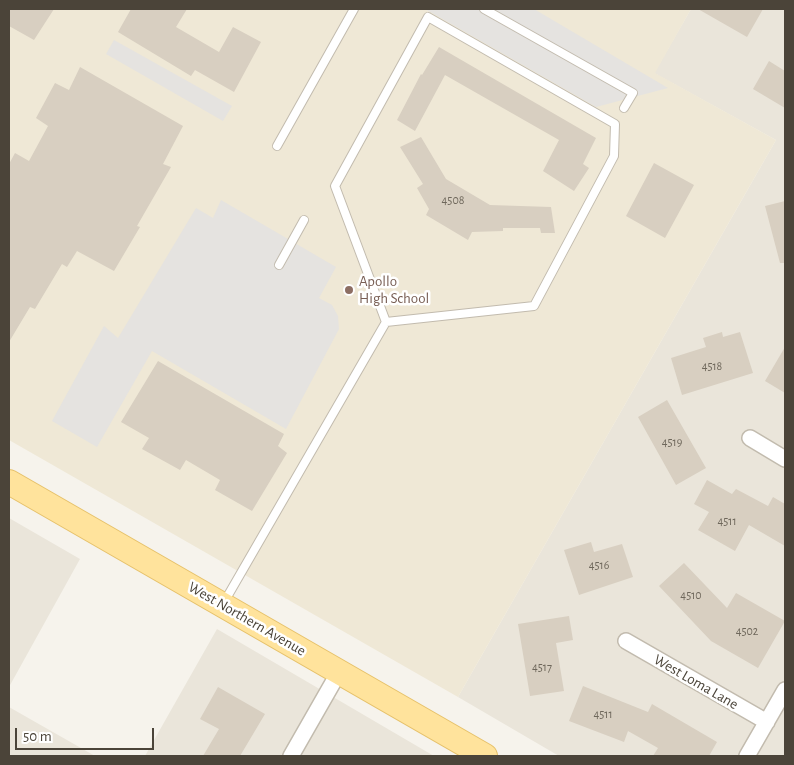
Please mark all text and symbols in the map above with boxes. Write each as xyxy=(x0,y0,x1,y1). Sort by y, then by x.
house number: 4508 xyxy=(442,193,464,207)
place label: Apollo High School xyxy=(359,272,429,307)
marker: Apollo High School xyxy=(343,284,355,296)
house number: 4518 xyxy=(702,359,722,373)
house number: 4519 xyxy=(662,435,682,449)
house number: 4511 xyxy=(717,514,737,528)
house number: 4516 xyxy=(589,558,609,572)
street label: West Northern Avenue xyxy=(185,578,309,660)
house number: 4510 xyxy=(680,588,702,602)
house number: 4502 xyxy=(736,624,758,638)
street label: West Loma Lane xyxy=(650,651,742,713)
house number: 4517 xyxy=(532,660,552,674)
house number: 4511 xyxy=(593,707,613,721)
scale bar xyxy=(18,718,156,750)
text: 50 m xyxy=(23,729,52,744)

